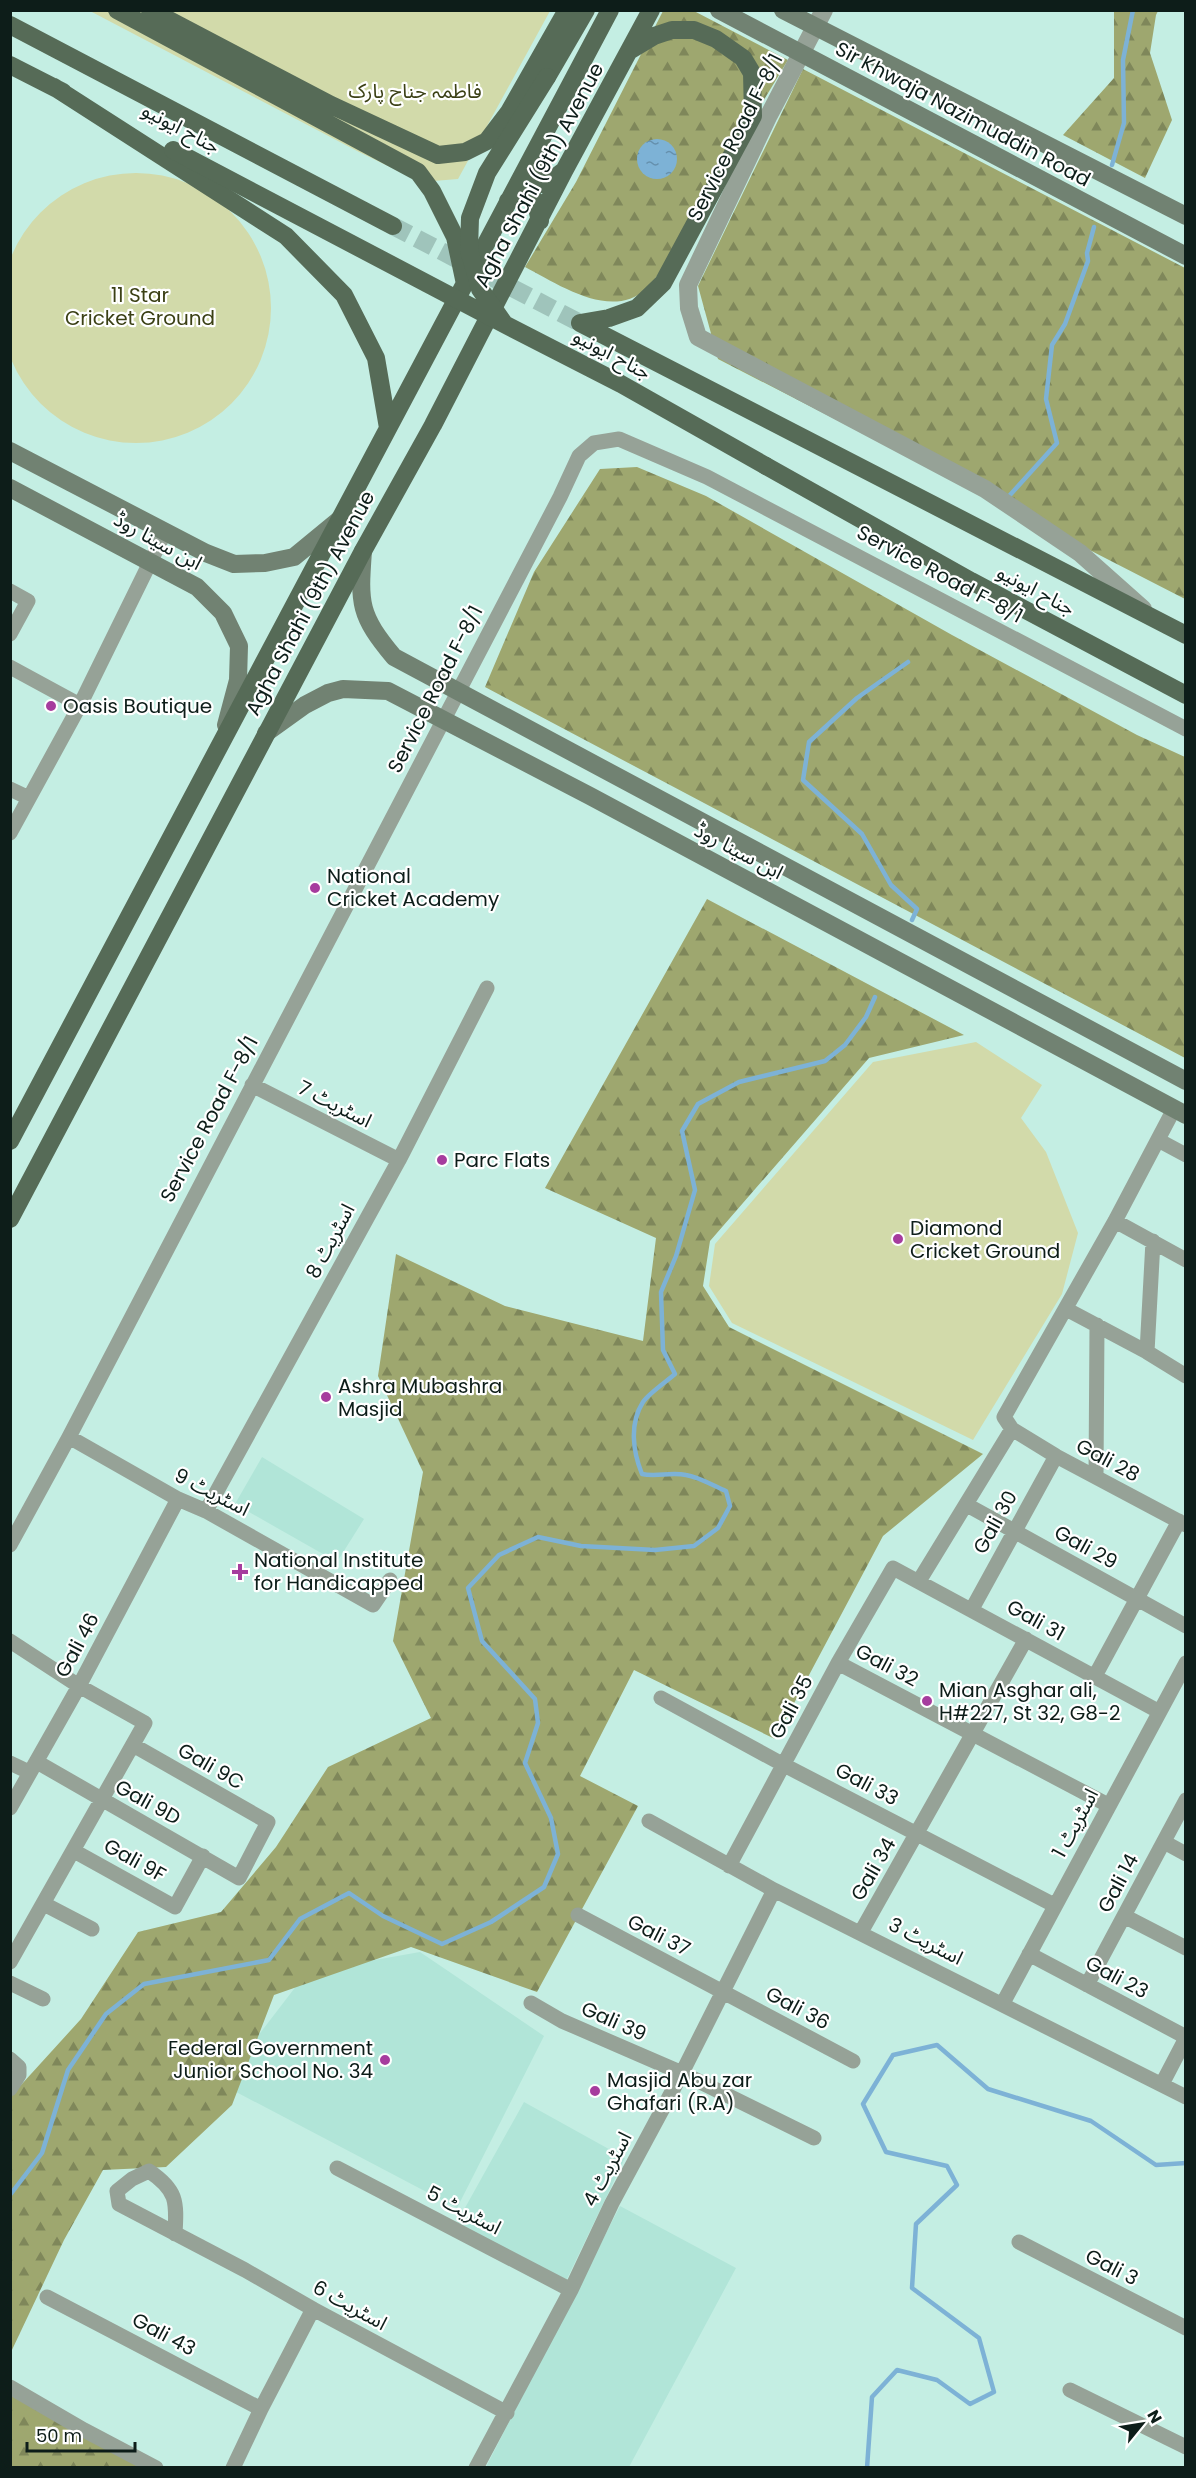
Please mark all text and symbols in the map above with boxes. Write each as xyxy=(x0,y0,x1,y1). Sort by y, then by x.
street label: Sir Khwaja Nazimuddin Road xyxy=(831,35,1095,193)
street label: Service Road F-8/1 xyxy=(681,48,789,226)
street label: Agha Shahi (9th) Avenue xyxy=(468,58,610,292)
park label: فاطمہ جناح پارک xyxy=(348,77,482,106)
street label: جناح ایونیو xyxy=(136,96,225,161)
park label: 11 Star Cricket Ground xyxy=(65,281,215,332)
street label: جناح ایونیو xyxy=(567,322,656,387)
street label: Agha Shahi (9th) Avenue xyxy=(239,486,381,720)
street label: ابن سینا روڈ xyxy=(109,505,207,577)
street label: Service Road F-8/1 xyxy=(852,518,1028,630)
street label: جناح ایونیو xyxy=(991,558,1080,623)
street label: Service Road F-8/1 xyxy=(381,600,489,778)
place label: Oasis Boutique xyxy=(63,692,212,720)
marker: Oasis Boutique xyxy=(44,699,58,713)
street label: ابن سینا روڈ xyxy=(690,816,788,886)
place label: National Cricket Academy xyxy=(327,862,499,913)
marker: National Cricket Academy xyxy=(308,881,322,895)
street label: Service Road F-8/1 xyxy=(153,1031,265,1207)
street label: اسٹریٹ 7 xyxy=(293,1074,377,1134)
place label: Parc Flats xyxy=(454,1146,550,1174)
marker: Parc Flats xyxy=(435,1153,449,1167)
street label: اسٹریٹ 8 xyxy=(299,1199,361,1283)
place label: Diamond Cricket Ground xyxy=(910,1214,1060,1265)
marker: Diamond Cricket Ground xyxy=(891,1232,905,1246)
place label: Ashra Mubashra Masjid xyxy=(338,1372,502,1423)
marker: Ashra Mubashra Masjid xyxy=(319,1390,333,1404)
street label: Gali 28 xyxy=(1071,1432,1145,1488)
street label: اسٹریٹ 9 xyxy=(170,1461,254,1523)
street label: Gali 30 xyxy=(966,1485,1024,1559)
street label: Gali 29 xyxy=(1049,1518,1123,1576)
place label: National Institute for Handicapped xyxy=(254,1546,423,1597)
marker: National Institute for Handicapped xyxy=(231,1563,249,1581)
street label: Gali 31 xyxy=(1002,1593,1070,1647)
street label: Gali 46 xyxy=(48,1608,106,1682)
street label: Gali 32 xyxy=(851,1637,923,1693)
street label: Gali 35 xyxy=(763,1670,819,1744)
place label: Mian Asghar ali, H#227, St 32, G8-2 xyxy=(939,1676,1121,1727)
marker: Mian Asghar ali, H#227, St 32, G8-2 xyxy=(920,1694,934,1708)
street label: Gali 9C xyxy=(173,1736,249,1796)
street label: Gali 33 xyxy=(830,1756,904,1812)
street label: Gali 9D xyxy=(110,1773,186,1831)
street label: اسٹریٹ 1 xyxy=(1045,1783,1105,1863)
street label: Gali 9F xyxy=(99,1832,171,1888)
street label: Gali 34 xyxy=(844,1832,902,1906)
street label: Gali 14 xyxy=(1091,1849,1145,1917)
street label: Gali 37 xyxy=(623,1907,695,1963)
street label: اسٹریٹ 3 xyxy=(884,1910,968,1972)
street label: Gali 23 xyxy=(1081,1949,1153,2005)
street label: Gali 36 xyxy=(761,1980,835,2036)
street label: Gali 39 xyxy=(577,1994,651,2048)
place label: Federal Government Junior School No. 34 xyxy=(168,2034,373,2085)
marker: Federal Government Junior School No. 34 xyxy=(378,2053,392,2067)
place label: Masjid Abu zar Ghafari (R.A) xyxy=(607,2066,752,2117)
marker: Masjid Abu zar Ghafari (R.A) xyxy=(588,2084,602,2098)
street label: اسٹریٹ 4 xyxy=(576,2127,638,2211)
street label: اسٹریٹ 5 xyxy=(422,2179,506,2241)
street label: Gali 3 xyxy=(1081,2242,1143,2292)
street label: اسٹریٹ 6 xyxy=(308,2273,392,2337)
street label: Gali 43 xyxy=(127,2306,201,2362)
north arrow xyxy=(1112,2394,1172,2454)
text: N xyxy=(1142,2406,1168,2428)
scale bar xyxy=(27,2415,135,2453)
text: 50 m xyxy=(36,2423,82,2448)

